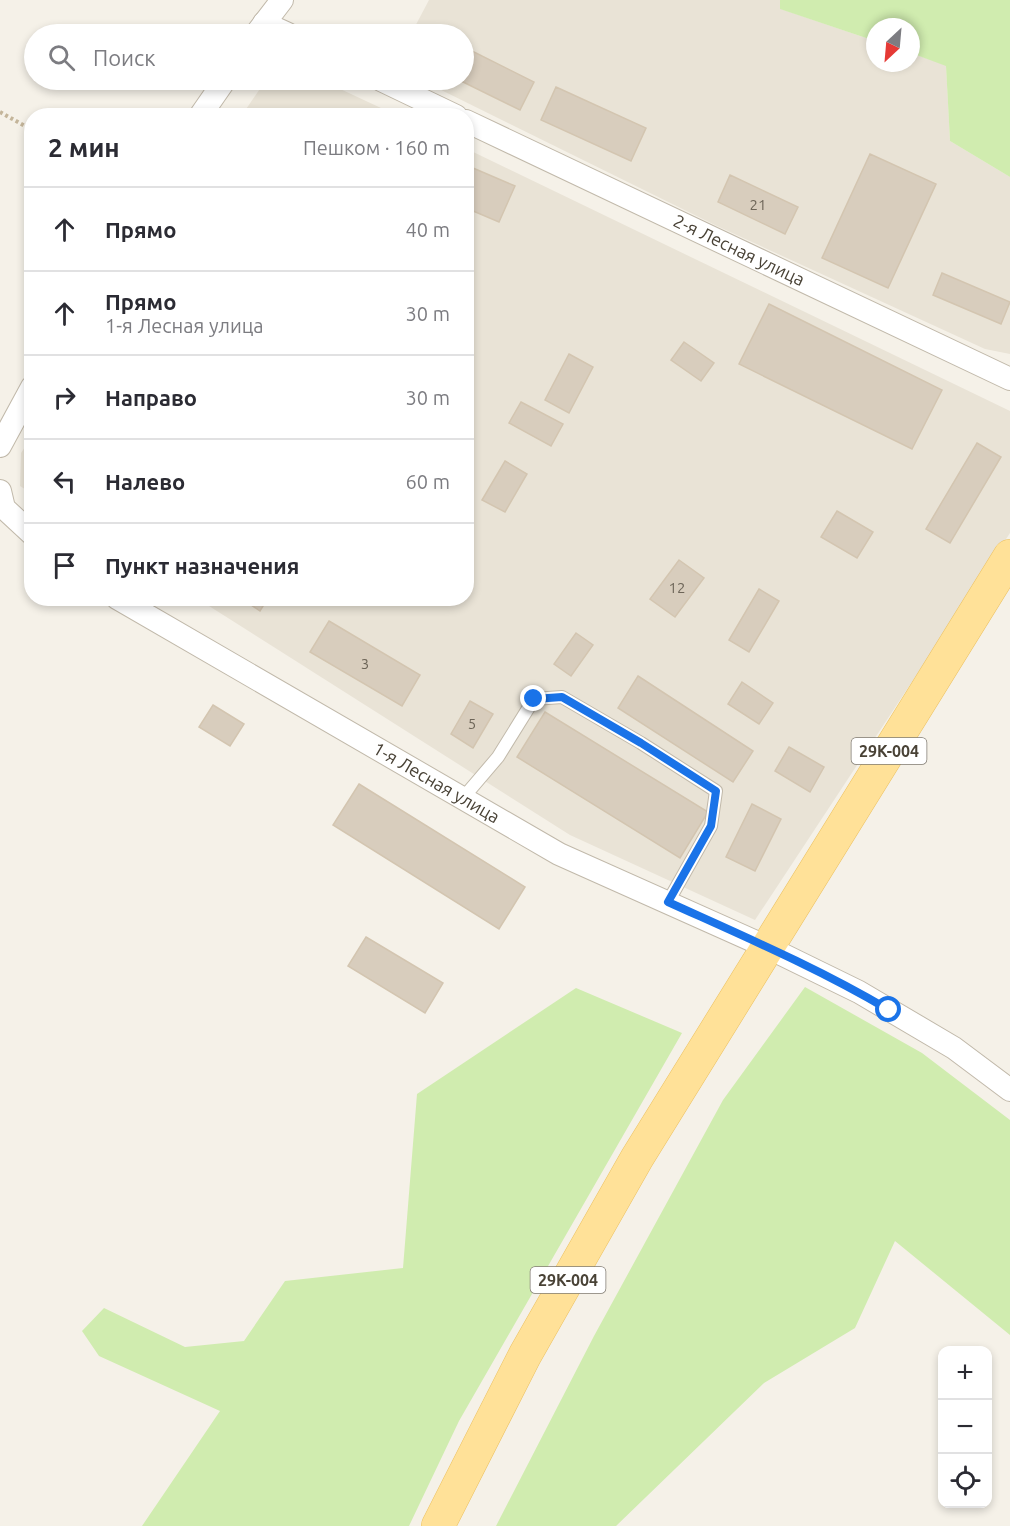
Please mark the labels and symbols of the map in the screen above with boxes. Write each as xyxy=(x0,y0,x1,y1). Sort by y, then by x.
north arrow xyxy=(866,18,920,72)
house number: 21 xyxy=(750,196,766,213)
street label: 2-я Лесная улица xyxy=(670,210,808,289)
house number: 12 xyxy=(669,579,685,596)
house number: 3 xyxy=(361,655,369,672)
route end xyxy=(520,685,546,711)
house number: 5 xyxy=(468,715,476,732)
street label: 1-я Лесная улица xyxy=(370,738,504,827)
road number: 29К-004 xyxy=(852,738,926,764)
route start xyxy=(875,996,901,1022)
road number: 29К-004 xyxy=(530,1267,606,1293)

